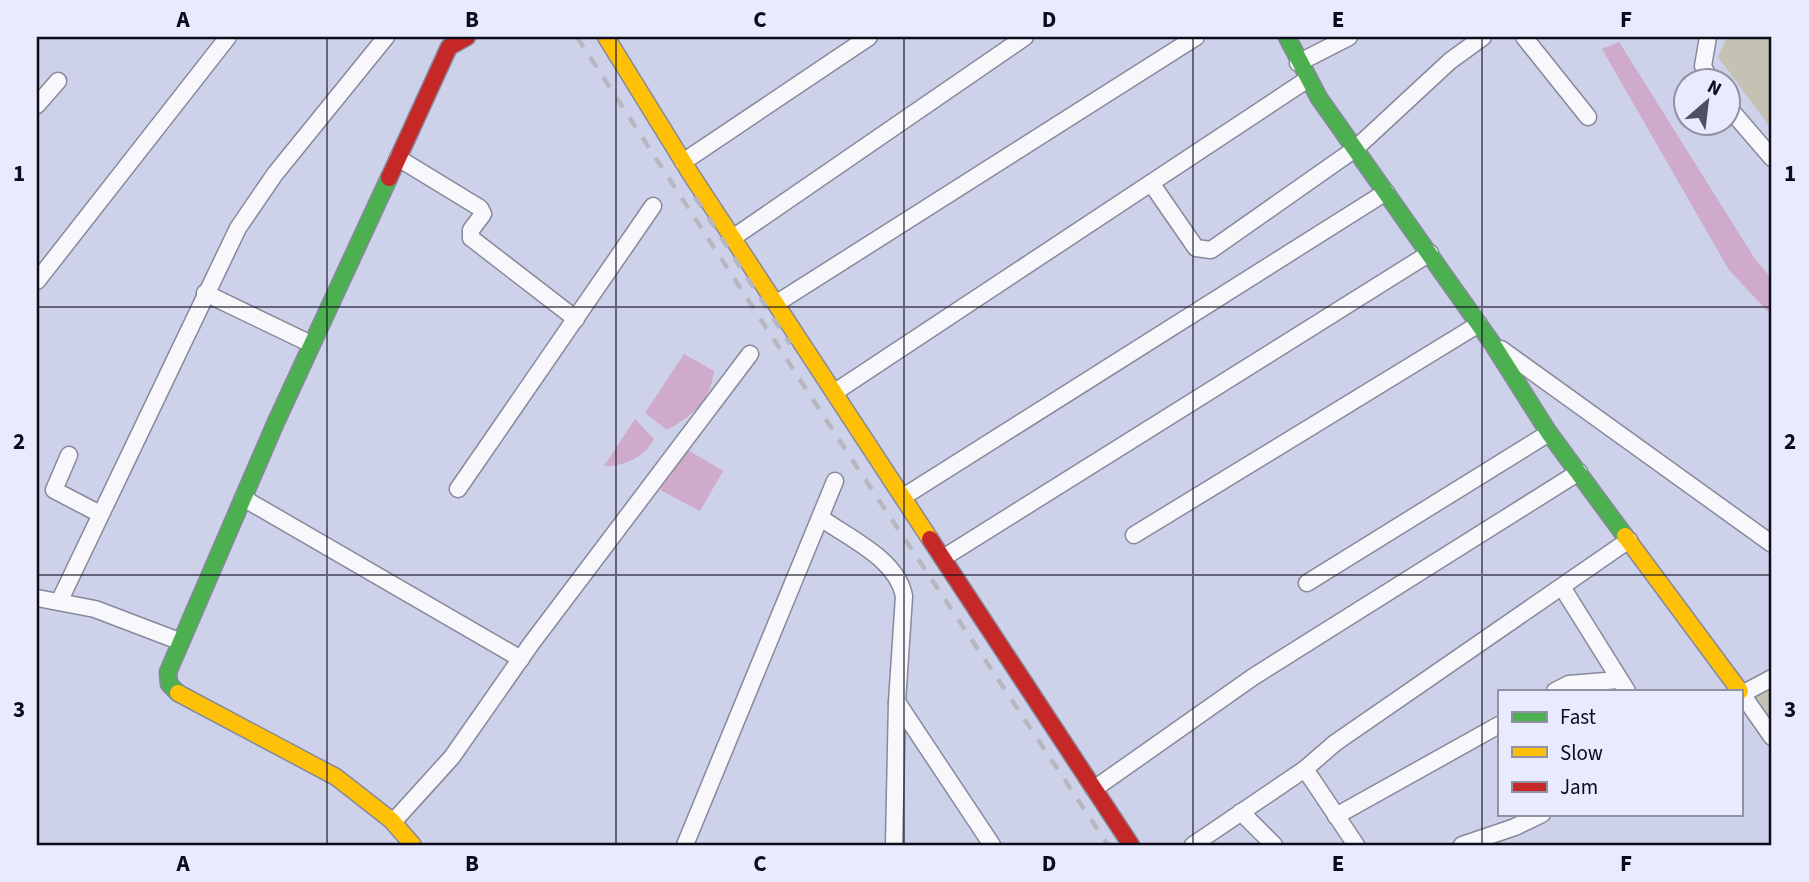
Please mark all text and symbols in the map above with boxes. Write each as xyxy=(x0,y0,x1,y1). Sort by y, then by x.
text: A xyxy=(175,3,190,36)
text: B xyxy=(465,3,479,36)
text: C xyxy=(753,3,767,36)
text: D xyxy=(1042,3,1056,36)
text: E xyxy=(1332,3,1344,36)
text: F xyxy=(1620,3,1632,36)
north arrow xyxy=(1672,66,1742,136)
text: N xyxy=(1702,73,1726,103)
text: 1 xyxy=(13,157,25,190)
text: 1 xyxy=(1784,157,1796,190)
text: 2 xyxy=(13,425,25,458)
text: 2 xyxy=(1784,425,1796,458)
legend xyxy=(1498,690,1742,816)
text: 3 xyxy=(13,693,25,726)
text: 3 xyxy=(1784,693,1796,726)
text: Fast xyxy=(1560,702,1596,732)
text: Slow xyxy=(1560,738,1603,768)
text: Jam xyxy=(1560,772,1598,802)
text: A xyxy=(175,847,190,880)
text: B xyxy=(465,847,479,880)
text: C xyxy=(753,847,767,880)
text: D xyxy=(1042,847,1056,880)
text: E xyxy=(1332,847,1344,880)
text: F xyxy=(1620,847,1632,880)

